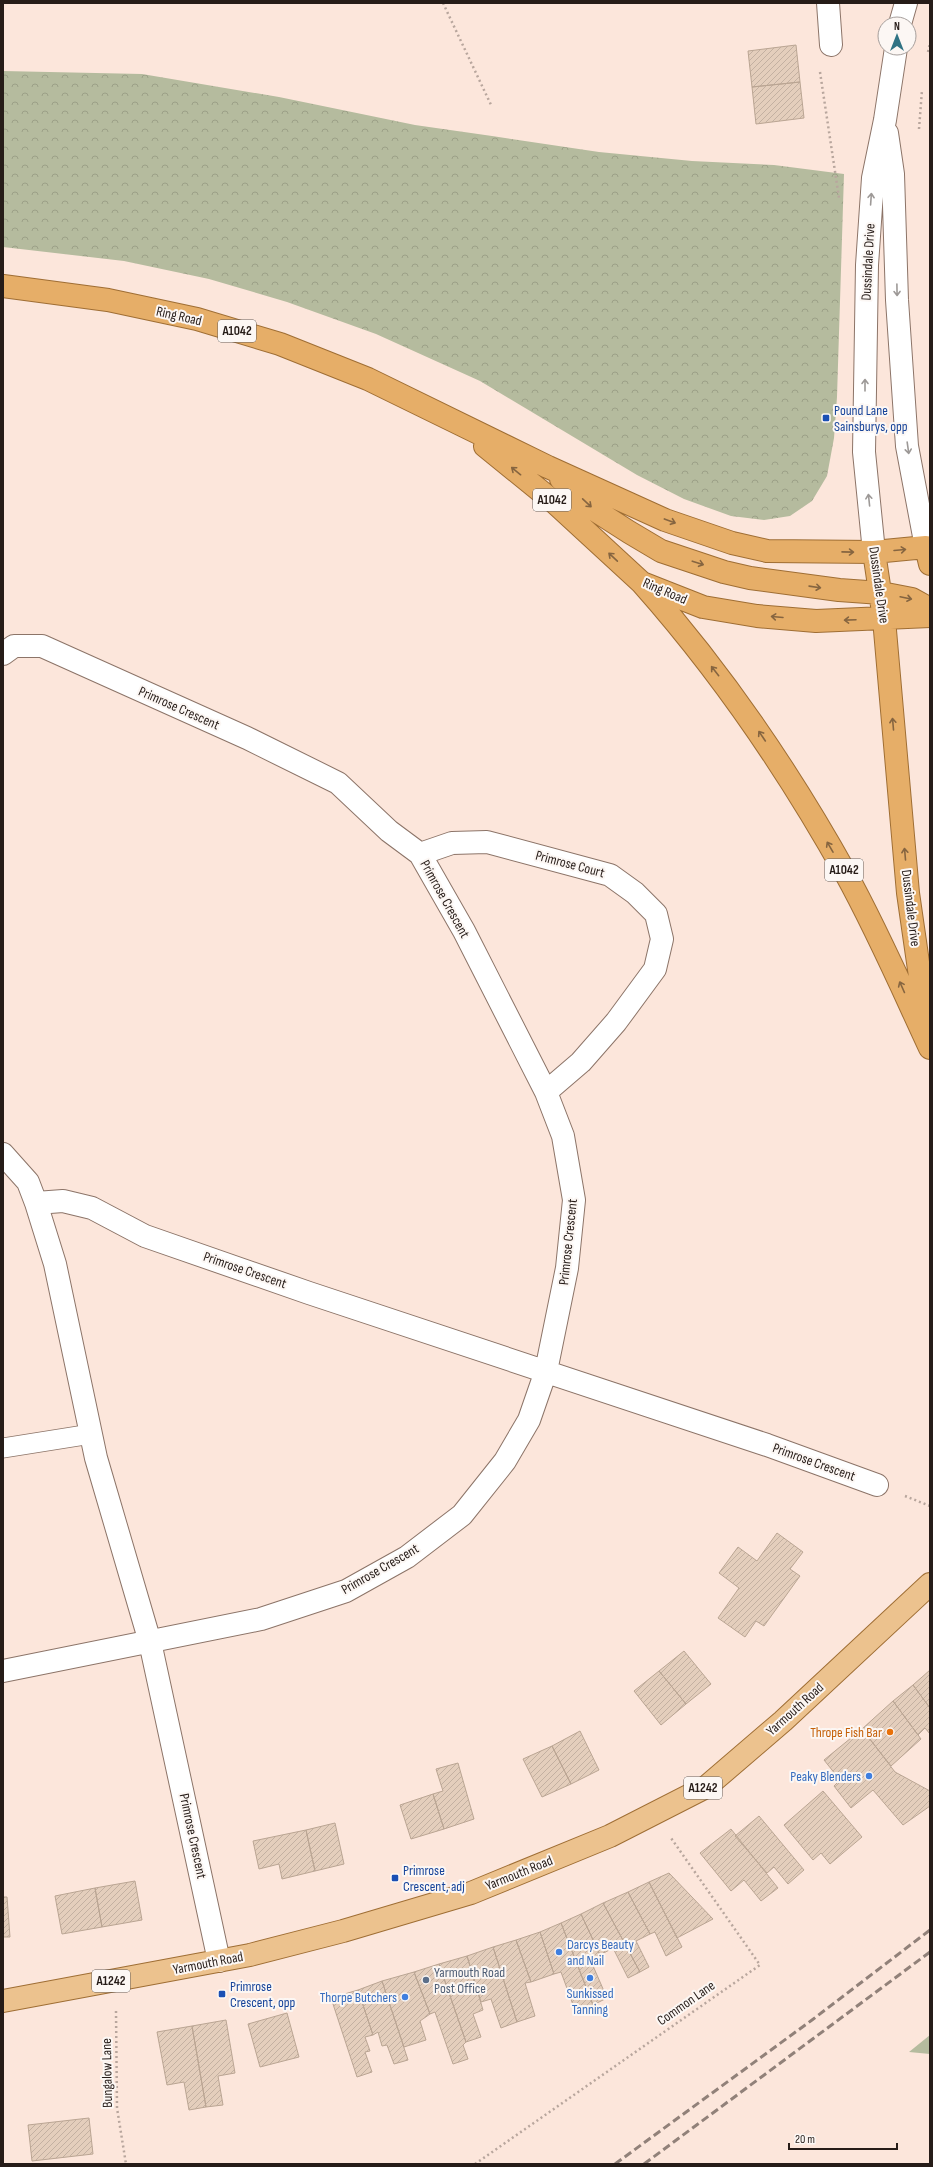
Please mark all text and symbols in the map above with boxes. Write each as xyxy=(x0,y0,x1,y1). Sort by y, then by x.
north arrow xyxy=(877,16,917,56)
text: N xyxy=(894,20,900,33)
one-way arrow xyxy=(868,193,875,206)
street label: Dussindale Drive xyxy=(857,223,879,301)
one-way arrow xyxy=(893,283,901,296)
street label: Ring Road xyxy=(155,303,204,330)
road number: A1042 xyxy=(218,320,256,342)
one-way arrow xyxy=(861,379,869,392)
place label: Pound Lane Sainsburys, opp xyxy=(834,402,908,435)
marker: Pound Lane Sainsburys, opp xyxy=(821,413,831,423)
one-way arrow xyxy=(904,441,911,454)
one-way arrow xyxy=(510,466,521,475)
road number: A1042 xyxy=(533,489,571,511)
one-way arrow xyxy=(865,494,872,507)
one-way arrow xyxy=(582,499,592,508)
one-way arrow xyxy=(664,518,676,526)
street label: Dussindale Drive xyxy=(865,546,893,624)
one-way arrow xyxy=(893,546,906,554)
one-way arrow xyxy=(841,548,854,556)
one-way arrow xyxy=(608,552,618,561)
one-way arrow xyxy=(692,560,705,567)
street label: Ring Road xyxy=(640,574,690,608)
one-way arrow xyxy=(808,583,821,590)
one-way arrow xyxy=(900,594,913,602)
one-way arrow xyxy=(771,614,784,621)
one-way arrow xyxy=(844,616,857,624)
one-way arrow xyxy=(711,666,719,677)
street label: Primrose Crescent xyxy=(136,683,222,733)
one-way arrow xyxy=(890,718,897,731)
one-way arrow xyxy=(757,731,766,742)
one-way arrow xyxy=(826,841,834,853)
street label: Primrose Court xyxy=(534,847,606,881)
one-way arrow xyxy=(901,848,909,861)
street label: Primrose Crescent xyxy=(417,857,473,941)
road number: A1042 xyxy=(825,859,863,881)
street label: Dussindale Drive xyxy=(898,869,924,947)
one-way arrow xyxy=(898,982,905,994)
street label: Primrose Crescent xyxy=(555,1198,581,1286)
street label: Primrose Crescent xyxy=(201,1248,289,1292)
street label: Primrose Crescent xyxy=(770,1439,858,1485)
street label: Primrose Crescent xyxy=(338,1540,422,1598)
street label: Yarmouth Road xyxy=(763,1679,827,1739)
place label: Thrope Fish Bar xyxy=(810,1724,882,1741)
marker: Thrope Fish Bar xyxy=(885,1727,895,1737)
place label: Peaky Blenders xyxy=(790,1768,861,1785)
marker: Peaky Blenders xyxy=(864,1771,874,1781)
road number: A1242 xyxy=(684,1777,722,1799)
street label: Primrose Crescent xyxy=(176,1792,210,1880)
street label: Yarmouth Road xyxy=(483,1852,555,1894)
place label: Primrose Crescent, adj xyxy=(403,1862,465,1895)
marker: Primrose Crescent, adj xyxy=(390,1873,400,1883)
place label: Darcys Beauty and Nail xyxy=(567,1936,635,1969)
marker: Darcys Beauty and Nail xyxy=(554,1947,564,1957)
street label: Yarmouth Road xyxy=(171,1948,245,1978)
place label: Yarmouth Road Post Office xyxy=(434,1964,505,1997)
road number: A1242 xyxy=(92,1970,130,1992)
marker: Sunkissed Tanning xyxy=(585,1973,595,1983)
marker: Yarmouth Road Post Office xyxy=(421,1975,431,1985)
street label: Common Lane xyxy=(654,1977,718,2029)
place label: Primrose Crescent, opp xyxy=(230,1978,296,2011)
place label: Sunkissed Tanning xyxy=(566,1985,614,2018)
marker: Primrose Crescent, opp xyxy=(217,1989,227,1999)
place label: Thorpe Butchers xyxy=(320,1989,397,2006)
marker: Thorpe Butchers xyxy=(400,1992,410,2002)
street label: Bungalow Lane xyxy=(98,2038,116,2108)
scale bar xyxy=(789,2125,897,2151)
text: 20 m xyxy=(795,2132,815,2147)

